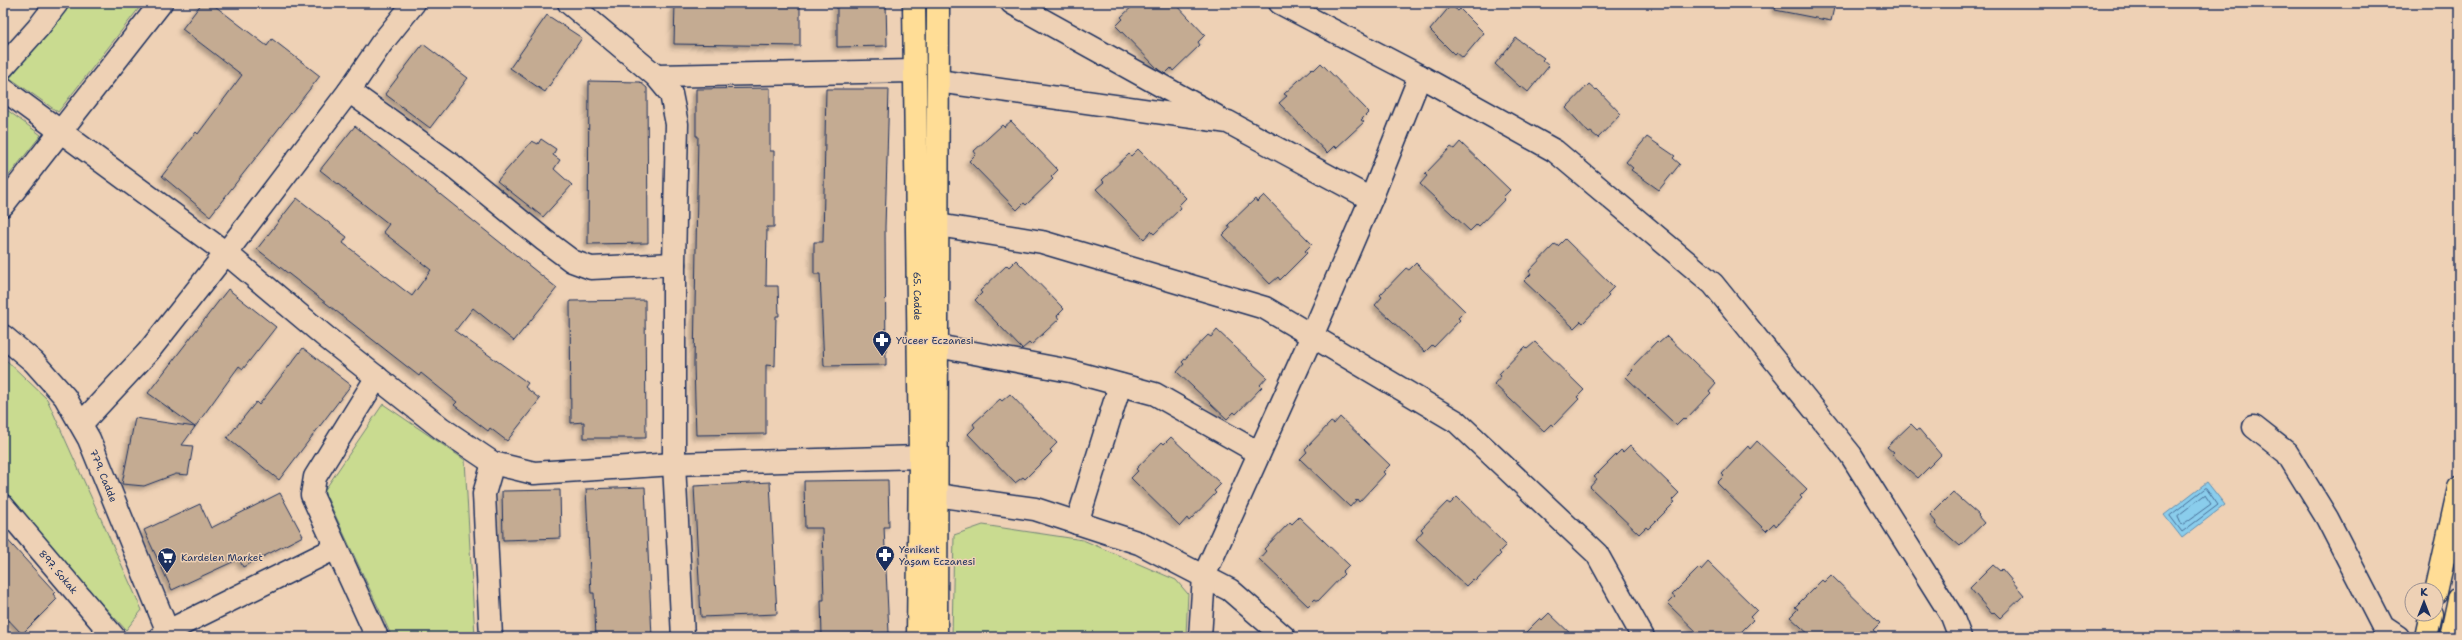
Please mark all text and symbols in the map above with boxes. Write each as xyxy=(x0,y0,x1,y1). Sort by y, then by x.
street label: 65. Cadde xyxy=(911,272,925,321)
pharmacy icon: Yüceer Eczanesi xyxy=(871,329,893,357)
place label: Yüceer Eczanesi xyxy=(896,334,974,347)
street label: 779. Cadde xyxy=(87,447,121,504)
place label: Yenikent Yaşam Eczanesi xyxy=(899,543,975,568)
pharmacy icon: Yenikent Yaşam Eczanesi xyxy=(874,544,896,572)
supermarket icon: Kardelen Market xyxy=(156,546,178,574)
street label: 897. Sokak xyxy=(36,547,81,596)
place label: Kardelen Market xyxy=(181,551,263,564)
north arrow xyxy=(2404,582,2444,622)
text: K xyxy=(2420,585,2428,600)

